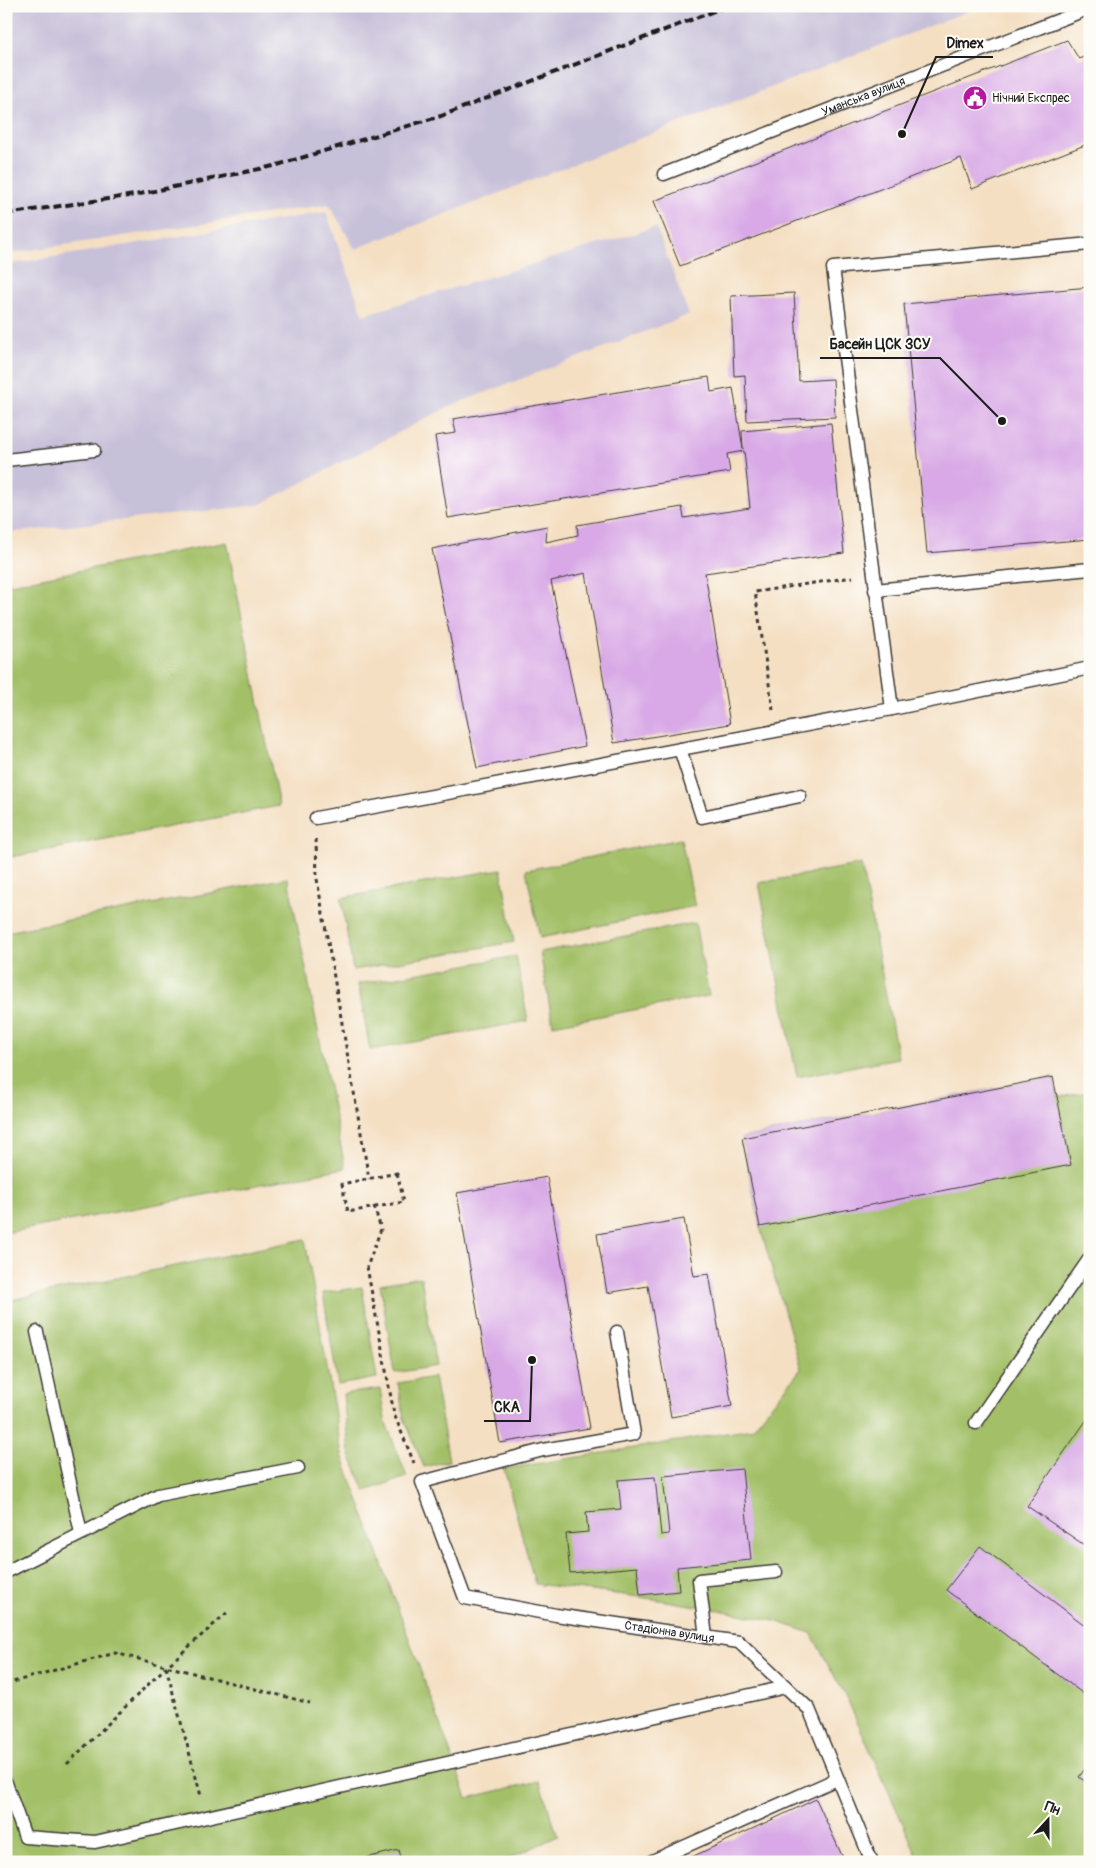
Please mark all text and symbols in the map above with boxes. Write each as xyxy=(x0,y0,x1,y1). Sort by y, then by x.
callout: Dimex xyxy=(936,28,993,57)
text: Dimex xyxy=(946,35,984,52)
street label: Уманська вулиця xyxy=(819,73,908,119)
public building icon: Нічний Експрес xyxy=(962,85,988,111)
place label: Нічний Експрес xyxy=(992,91,1070,106)
callout: Басейн ЦСК ЗСУ xyxy=(820,329,940,358)
text: Басейн ЦСК ЗСУ xyxy=(830,336,931,353)
callout: СКА xyxy=(484,1392,530,1421)
text: СКА xyxy=(494,1399,520,1416)
street label: Стадіонна вулиця xyxy=(623,1618,716,1646)
north arrow xyxy=(1024,1796,1074,1846)
text: Пн xyxy=(1042,1798,1063,1819)

